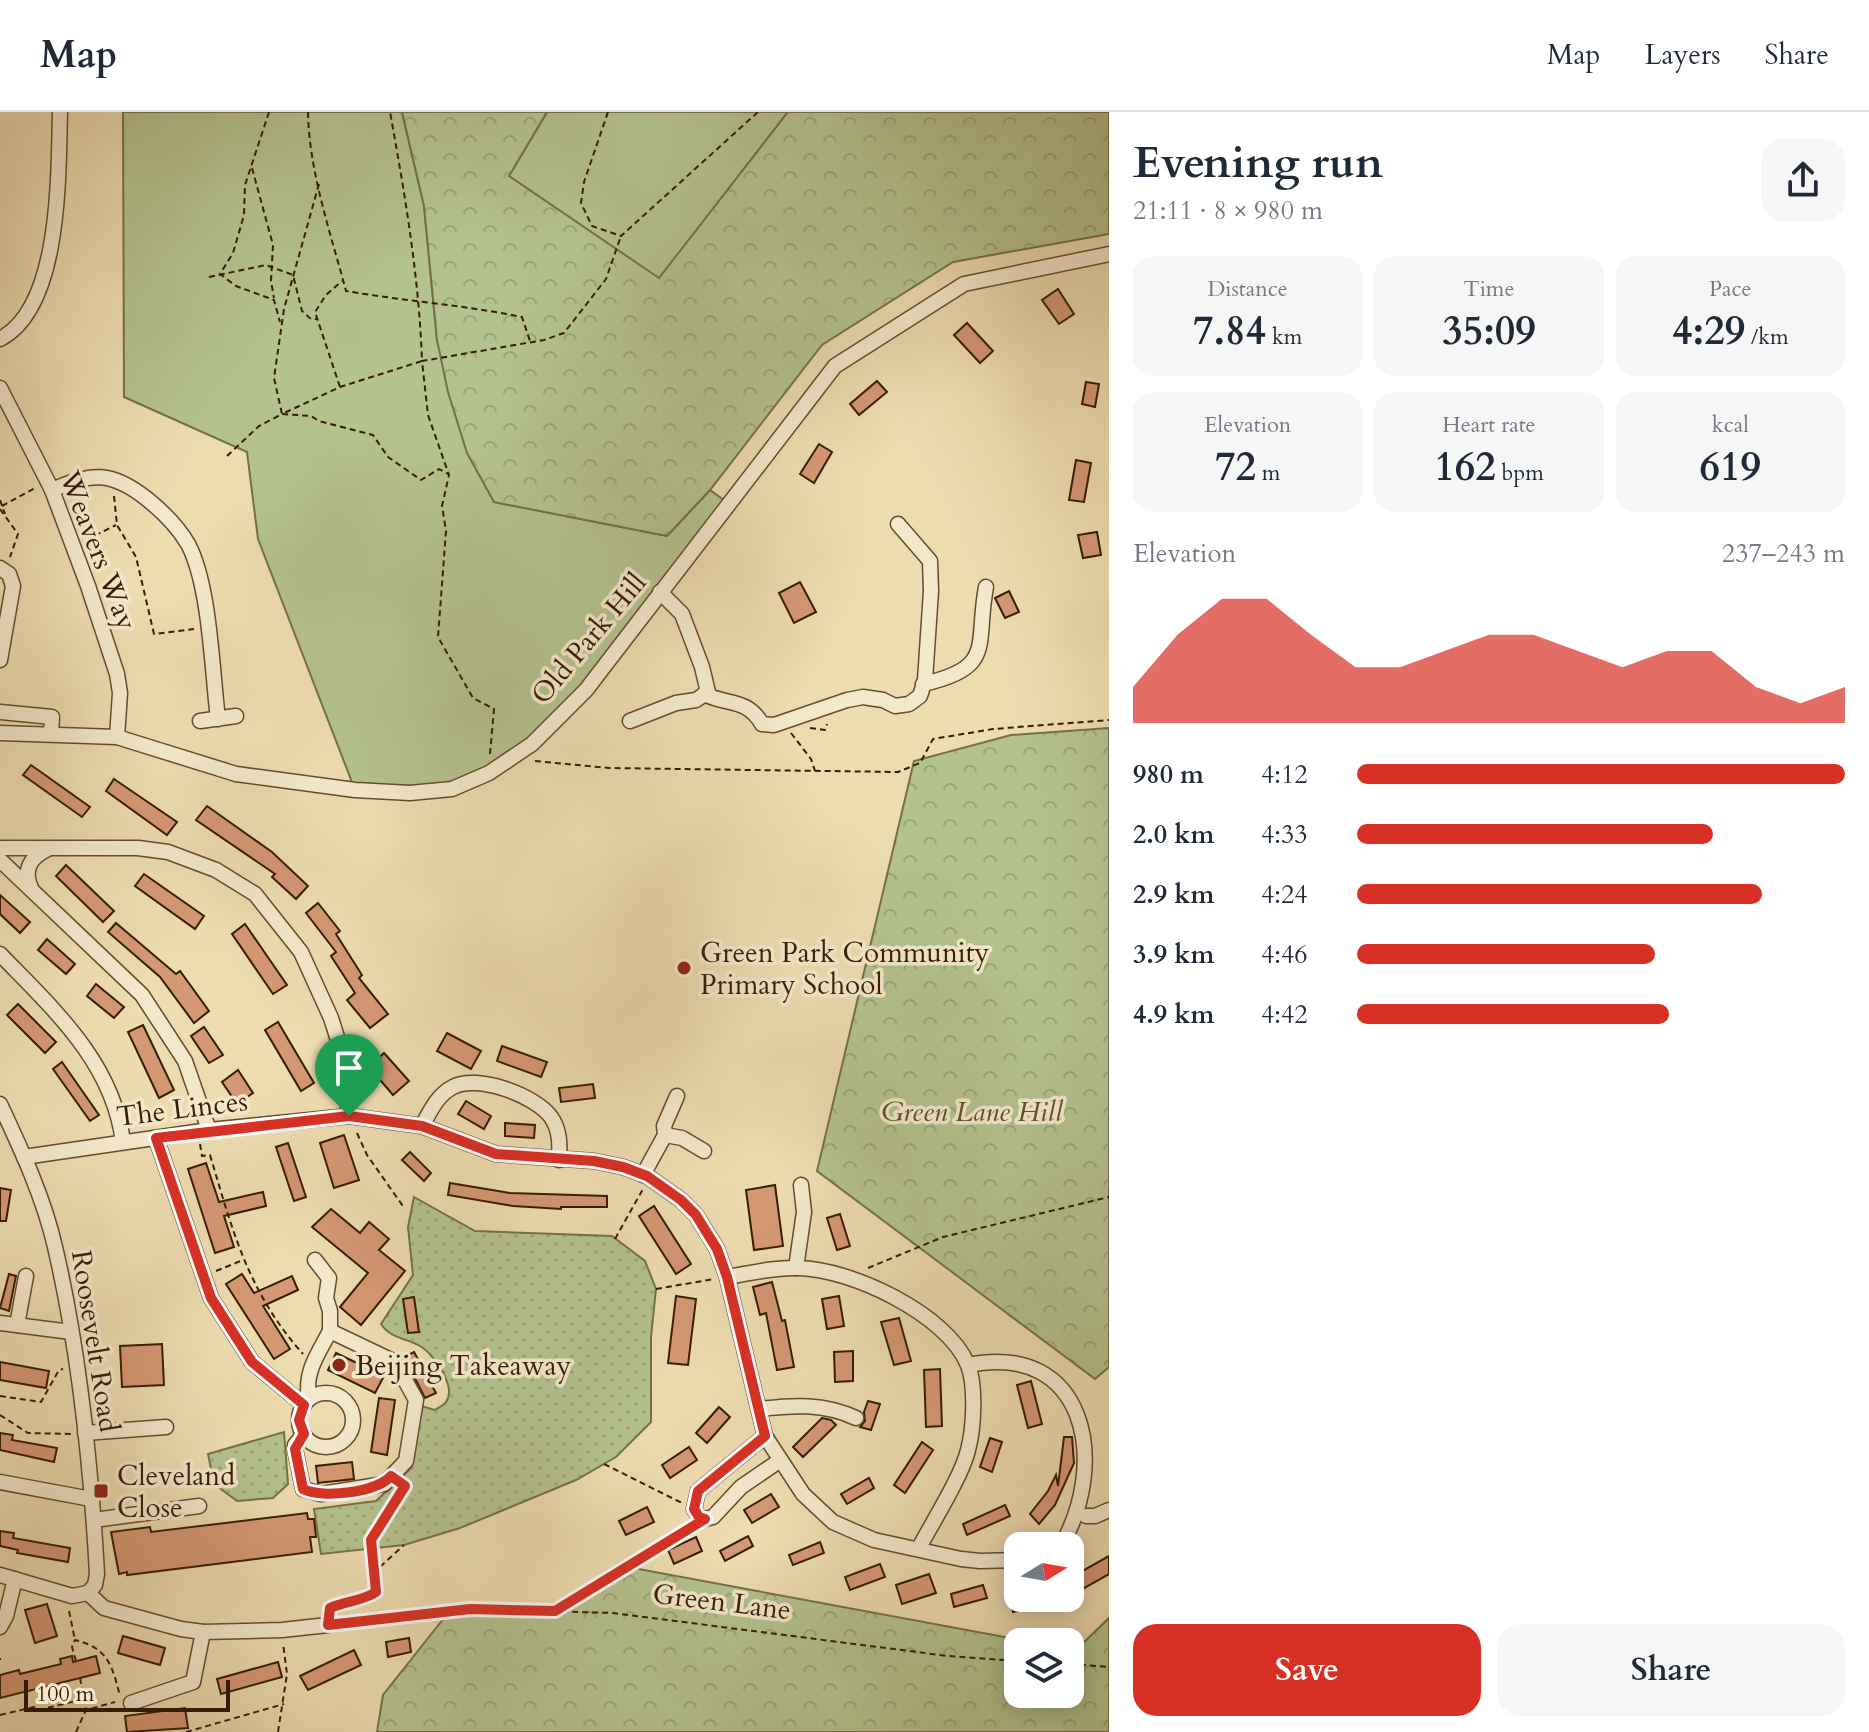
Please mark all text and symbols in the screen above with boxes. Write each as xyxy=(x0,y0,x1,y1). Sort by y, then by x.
text: Map xyxy=(40,29,117,81)
text: Map xyxy=(1547,36,1600,74)
text: Layers xyxy=(1644,36,1721,74)
text: Share xyxy=(1765,36,1829,74)
text: Evening run xyxy=(1133,133,1383,193)
button: share xyxy=(1761,138,1845,222)
text: 21:11 · 8 × 980 m xyxy=(1133,193,1323,228)
text: Distance xyxy=(1207,274,1288,304)
text: Time xyxy=(1464,274,1514,304)
text: Pace xyxy=(1709,274,1752,304)
text: 7.84 xyxy=(1193,304,1266,359)
text: 35:09 xyxy=(1442,304,1536,359)
text: 4:29 xyxy=(1672,304,1745,359)
text: km xyxy=(1266,322,1302,352)
text: /km xyxy=(1745,322,1789,352)
text: Elevation xyxy=(1204,410,1291,440)
text: Heart rate xyxy=(1442,410,1536,440)
text: kcal xyxy=(1712,410,1749,440)
text: 72 xyxy=(1215,440,1256,495)
text: 162 xyxy=(1434,440,1496,495)
text: 619 xyxy=(1700,440,1761,495)
text: m xyxy=(1256,458,1280,488)
text: bpm xyxy=(1496,458,1544,488)
street label: Weavers Way xyxy=(50,464,146,636)
text: Elevation xyxy=(1133,536,1236,571)
text: 237–243 m xyxy=(1722,536,1845,571)
street label: Old Park Hill xyxy=(523,565,655,712)
text: 980 m xyxy=(1133,757,1204,792)
text: 4:12 xyxy=(1261,757,1308,792)
text: 2.0 km xyxy=(1133,817,1214,852)
text: 4:33 xyxy=(1261,817,1308,852)
text: 2.9 km xyxy=(1133,877,1214,912)
text: 4:24 xyxy=(1261,877,1308,912)
place label: Green Park Community Primary School xyxy=(700,934,990,1004)
text: 3.9 km xyxy=(1133,937,1214,972)
text: 4:46 xyxy=(1261,937,1308,972)
marker: Green Park Community Primary School xyxy=(675,959,693,977)
text: 4.9 km xyxy=(1133,997,1214,1032)
text: 4:42 xyxy=(1261,997,1308,1032)
pin xyxy=(315,1034,383,1116)
icon: arrive xyxy=(327,1046,371,1090)
street label: The Linces xyxy=(114,1082,250,1136)
park label: Green Lane Hill xyxy=(881,1093,1064,1131)
street label: Roosevelt Road xyxy=(62,1247,128,1435)
place label: Beijing Takeaway xyxy=(355,1347,571,1385)
marker: Beijing Takeaway xyxy=(330,1356,348,1374)
place label: Cleveland Close xyxy=(117,1457,235,1527)
marker: Cleveland Close xyxy=(92,1482,110,1500)
north arrow xyxy=(1004,1532,1084,1612)
map controls xyxy=(1004,1532,1084,1708)
street label: Green Lane xyxy=(651,1575,793,1629)
button: Save xyxy=(1133,1624,1481,1716)
button: Share xyxy=(1497,1624,1845,1716)
button: layers xyxy=(1004,1628,1084,1708)
scale bar xyxy=(24,1676,230,1712)
text: 100 m xyxy=(36,1679,94,1709)

